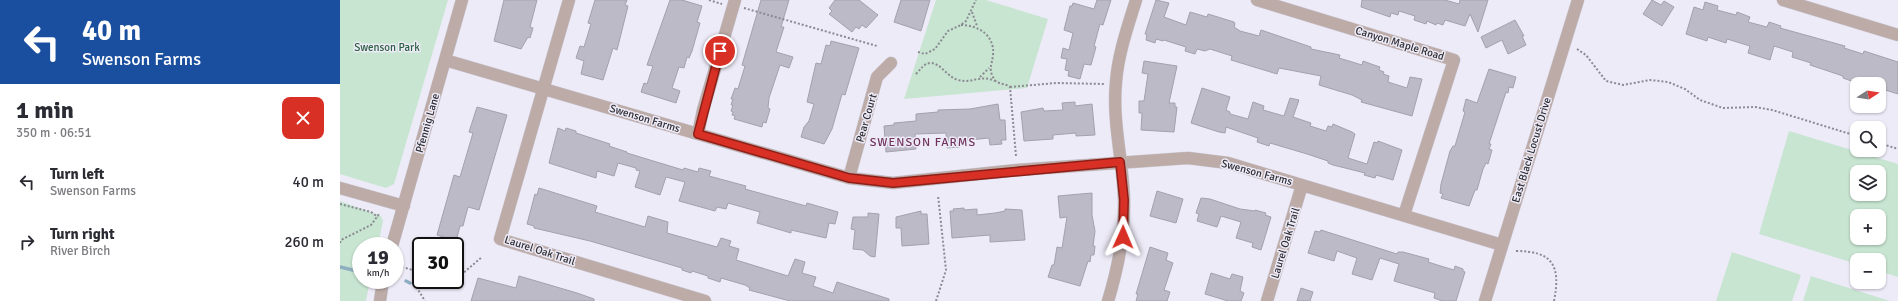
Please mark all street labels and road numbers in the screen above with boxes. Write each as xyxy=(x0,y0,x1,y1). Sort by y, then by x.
street label: Canyon Maple Road xyxy=(1354,24,1446,63)
street label: Pfennig Lane xyxy=(413,92,442,154)
street label: Pear Court xyxy=(853,92,880,144)
street label: East Black Locust Drive xyxy=(1509,96,1554,204)
street label: Swenson Farms xyxy=(608,102,682,135)
street label: Swenson Farms xyxy=(1220,157,1294,188)
street label: Laurel Oak Trail xyxy=(1269,206,1302,280)
street label: Laurel Oak Trail xyxy=(503,233,577,268)

